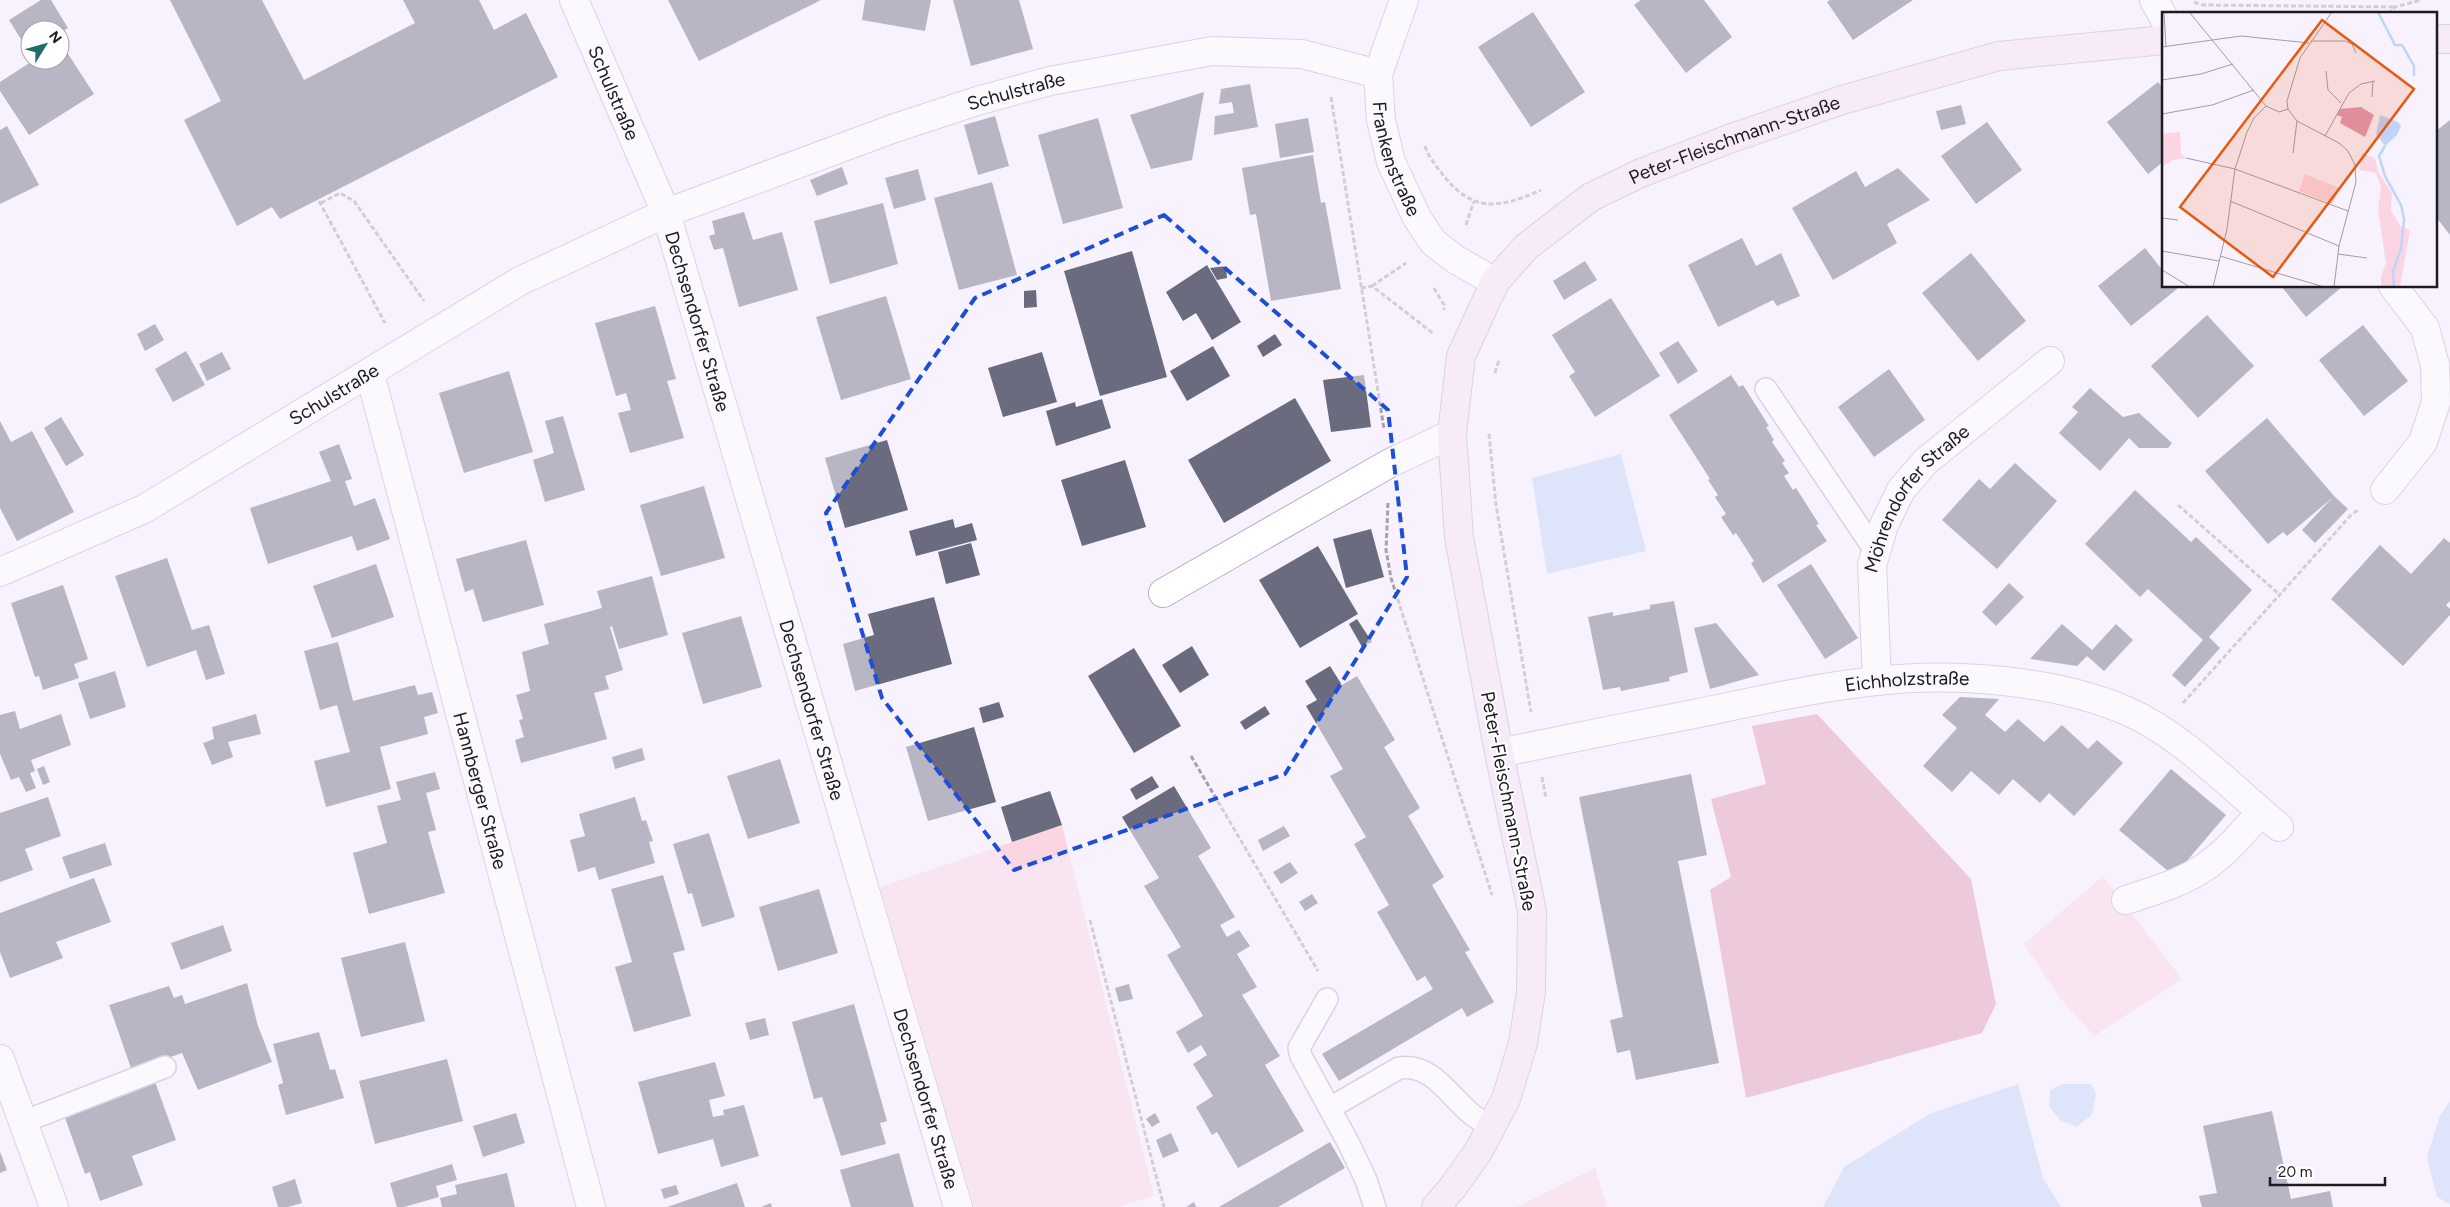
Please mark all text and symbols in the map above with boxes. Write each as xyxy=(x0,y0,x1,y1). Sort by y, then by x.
inset map xyxy=(2162,12,2438,288)
north arrow xyxy=(20,20,70,70)
text: N xyxy=(45,28,65,47)
street label: Schulstraße xyxy=(583,42,644,144)
street label: Schulstraße xyxy=(964,67,1067,115)
street label: Peter-Fleischmann-Straße xyxy=(1625,91,1843,189)
street label: Frankenstraße xyxy=(1368,101,1426,220)
street label: Dechsendorfer Straße xyxy=(660,228,735,415)
street label: Schulstraße xyxy=(285,358,383,430)
street label: Möhrendorfer Straße xyxy=(1859,420,1974,575)
street label: Dechsendorfer Straße xyxy=(774,617,849,803)
street label: Eichholzstraße xyxy=(1843,667,1970,697)
street label: Peter-Fleischmann-Straße xyxy=(1476,689,1541,913)
street label: Hannberger Straße xyxy=(448,710,512,872)
street label: Dechsendorfer Straße xyxy=(888,1006,963,1192)
scale bar xyxy=(2270,1154,2385,1186)
text: 20 m xyxy=(2278,1163,2312,1181)

